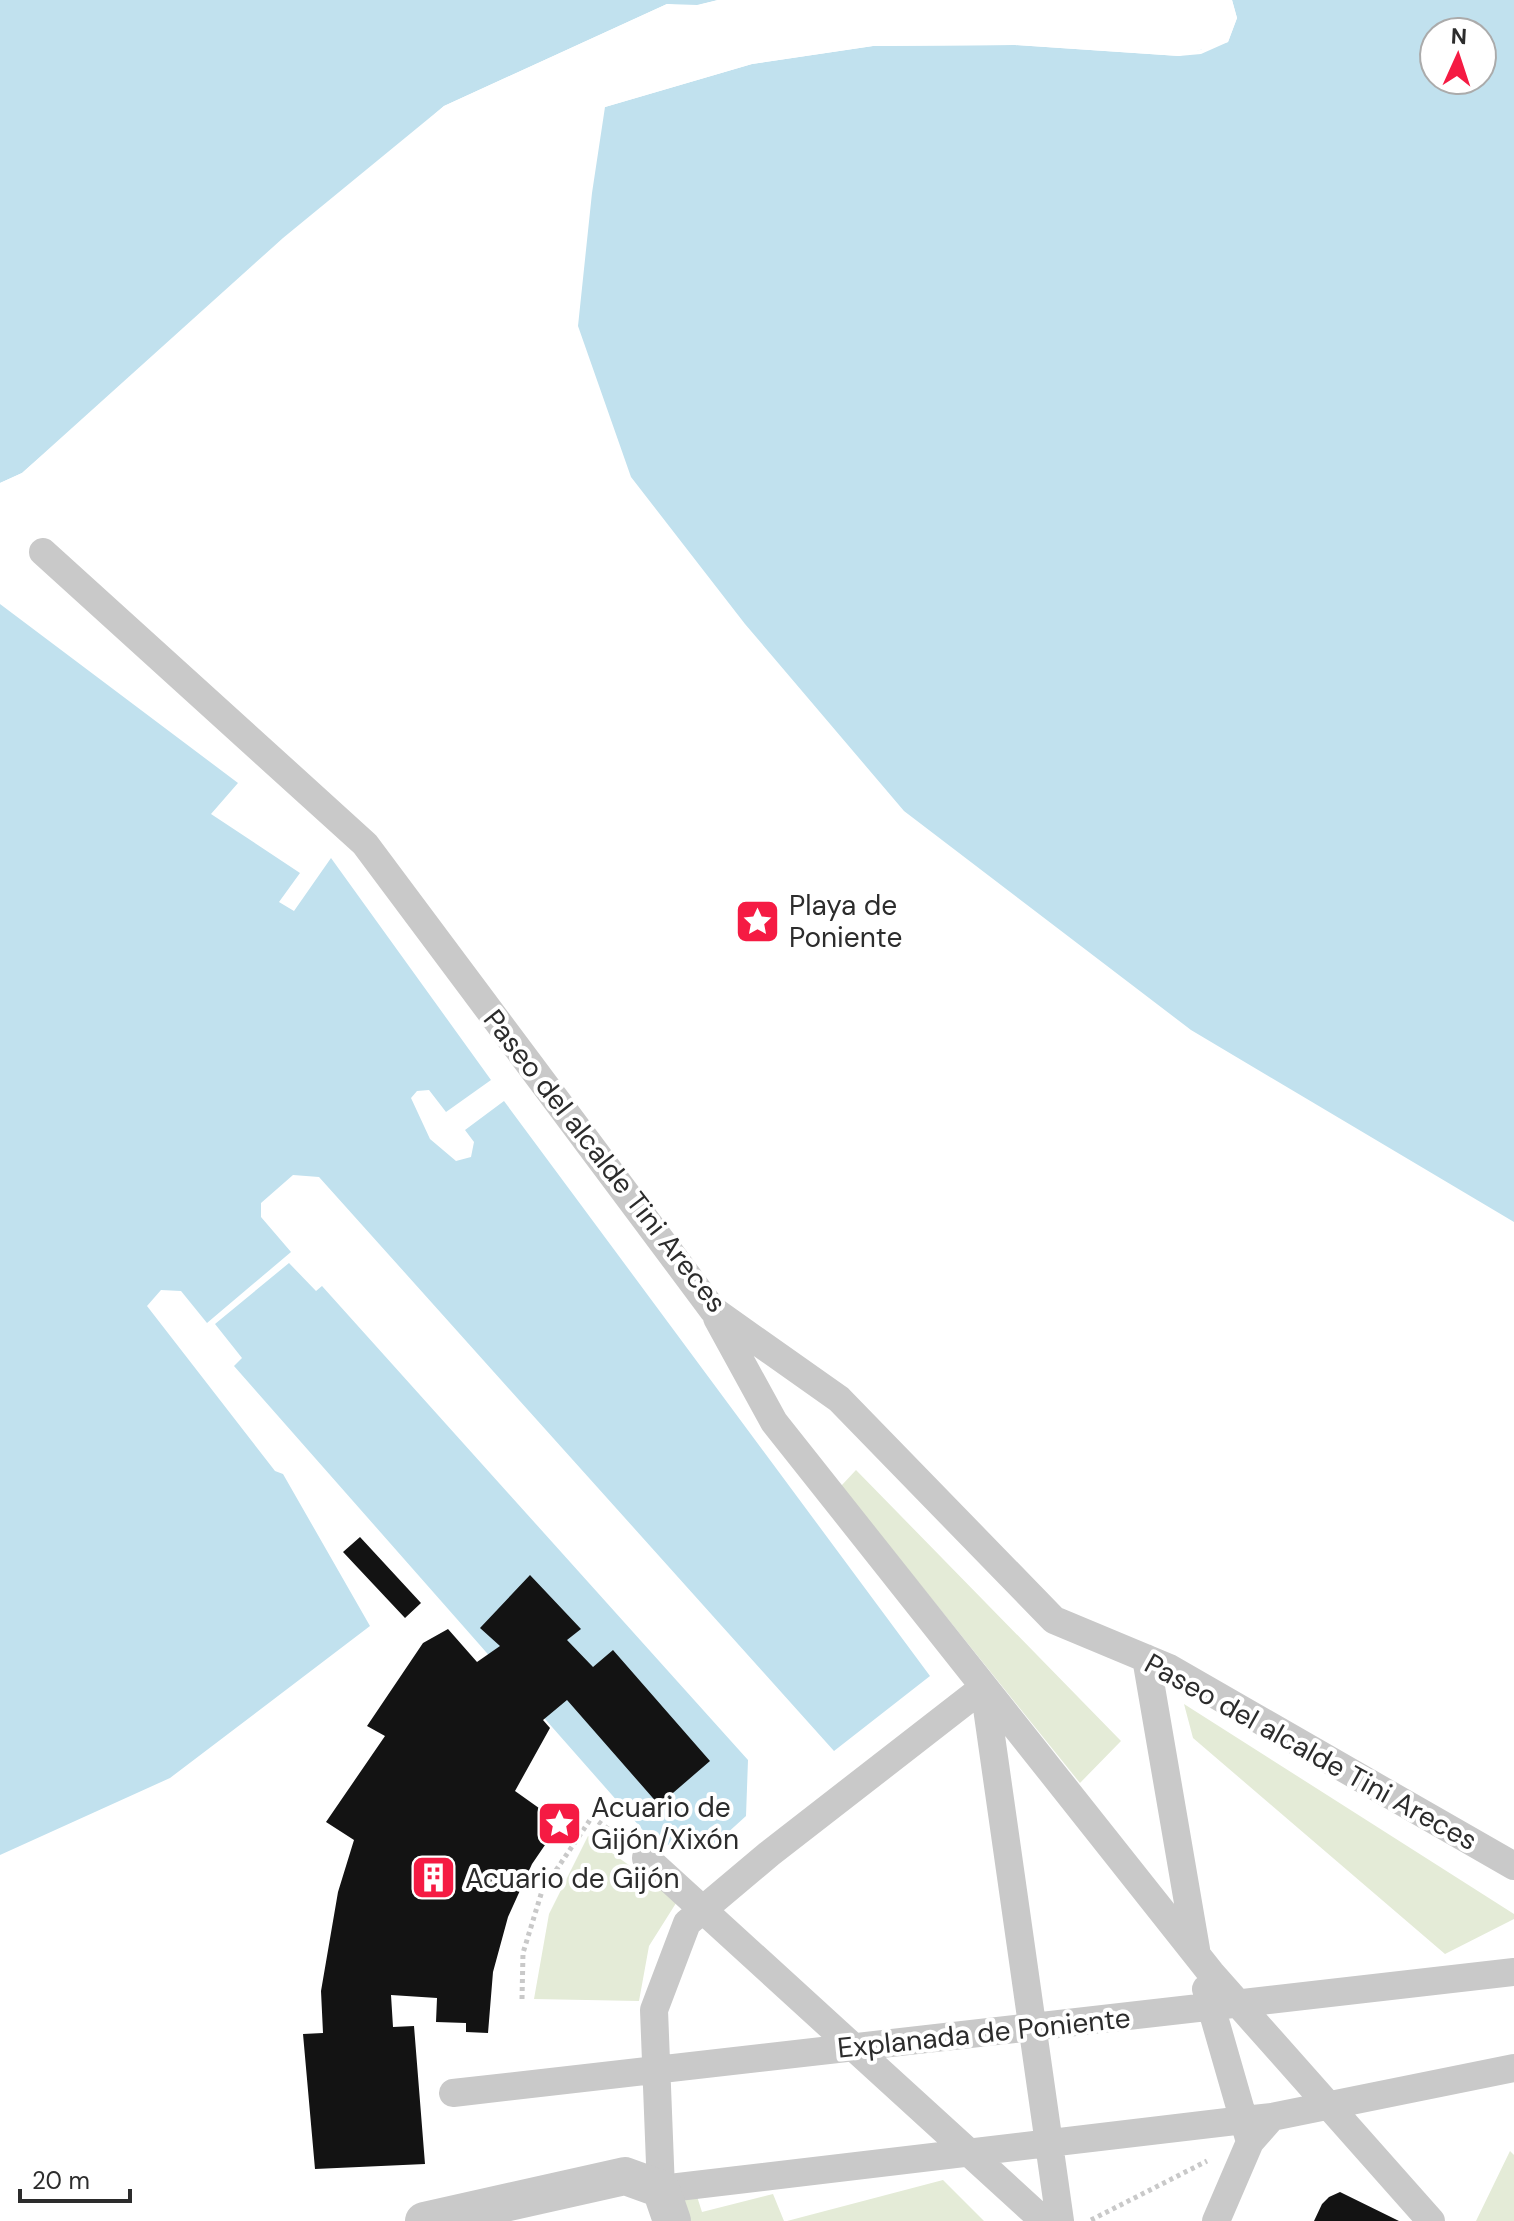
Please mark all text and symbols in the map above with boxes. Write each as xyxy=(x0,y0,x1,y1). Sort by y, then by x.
north arrow xyxy=(1418,16,1498,96)
text: N xyxy=(1450,22,1468,51)
place label: Playa de Poniente xyxy=(789,887,902,956)
place icon: Playa de Poniente xyxy=(734,897,782,945)
street label: Paseo del alcalde Tini Areces xyxy=(475,1002,735,1320)
street label: Paseo del alcalde Tini Areces xyxy=(1138,1645,1484,1859)
place label: Acuario de Gijón/Xixón xyxy=(591,1789,739,1858)
place icon: Acuario de Gijón/Xixón xyxy=(536,1799,584,1847)
building icon: Acuario de Gijón xyxy=(410,1854,458,1902)
place label: Acuario de Gijón xyxy=(465,1860,680,1897)
street label: Explanada de Poniente xyxy=(836,1999,1132,2067)
scale bar xyxy=(20,2153,130,2203)
text: 20 m xyxy=(32,2165,90,2196)

